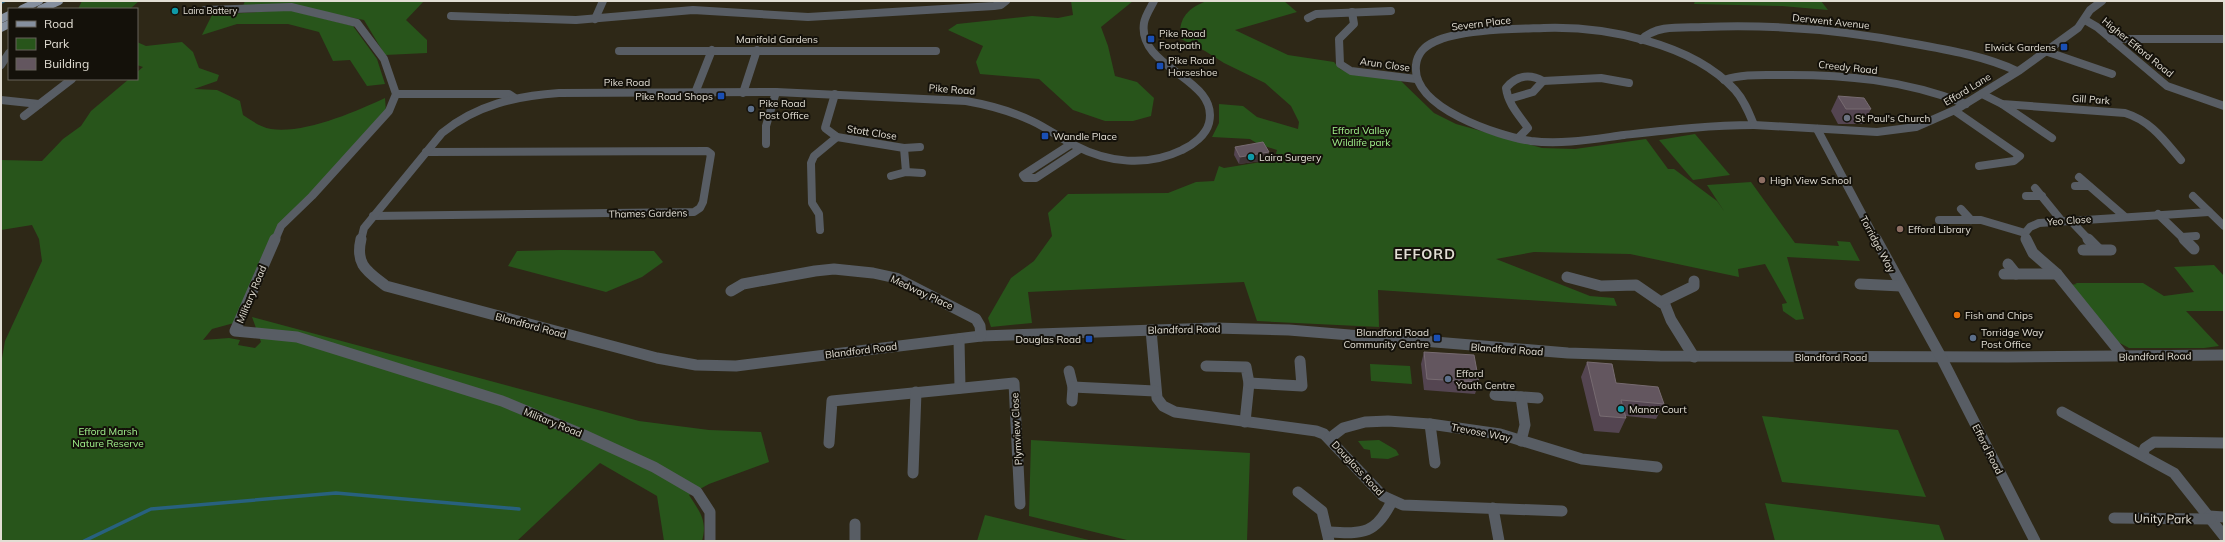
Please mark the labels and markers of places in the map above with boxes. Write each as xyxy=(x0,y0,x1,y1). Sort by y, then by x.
place label: Laira Battery xyxy=(183,5,238,17)
marker: Laira Battery xyxy=(170,6,180,16)
place label: Pike Road Footpath xyxy=(1159,27,1205,52)
marker: Pike Road Footpath xyxy=(1146,34,1156,44)
place label: Elwick Gardens xyxy=(1985,41,2056,54)
marker: Elwick Gardens xyxy=(2059,42,2069,52)
place label: Pike Road Horseshoe xyxy=(1168,54,1217,79)
marker: Pike Road Horseshoe xyxy=(1155,61,1165,71)
place label: Pike Road Shops xyxy=(635,90,713,103)
marker: Pike Road Shops xyxy=(716,91,726,101)
place label: Pike Road Post Office xyxy=(759,97,809,122)
marker: Pike Road Post Office xyxy=(746,104,756,114)
place label: St Paul's Church xyxy=(1855,112,1931,125)
marker: St Paul's Church xyxy=(1842,113,1852,123)
place label: Wandle Place xyxy=(1053,130,1117,143)
marker: Wandle Place xyxy=(1040,131,1050,141)
place label: Laira Surgery xyxy=(1259,151,1322,164)
marker: Laira Surgery xyxy=(1246,152,1256,162)
place label: High View School xyxy=(1770,174,1851,187)
marker: High View School xyxy=(1757,175,1767,185)
place label: Efford Library xyxy=(1908,223,1972,236)
marker: Efford Library xyxy=(1895,224,1905,234)
place label: Fish and Chips xyxy=(1965,309,2033,322)
marker: Fish and Chips xyxy=(1952,310,1962,320)
place label: Blandford Road Community Centre xyxy=(1343,326,1429,351)
place label: Torridge Way Post Office xyxy=(1981,326,2044,351)
place label: Douglas Road xyxy=(1016,333,1081,346)
marker: Blandford Road Community Centre xyxy=(1432,333,1442,343)
marker: Torridge Way Post Office xyxy=(1968,333,1978,343)
marker: Douglas Road xyxy=(1084,334,1094,344)
place label: Efford Youth Centre xyxy=(1455,367,1515,392)
marker: Efford Youth Centre xyxy=(1443,374,1453,384)
place label: Manor Court xyxy=(1629,403,1687,416)
marker: Manor Court xyxy=(1616,404,1626,414)

